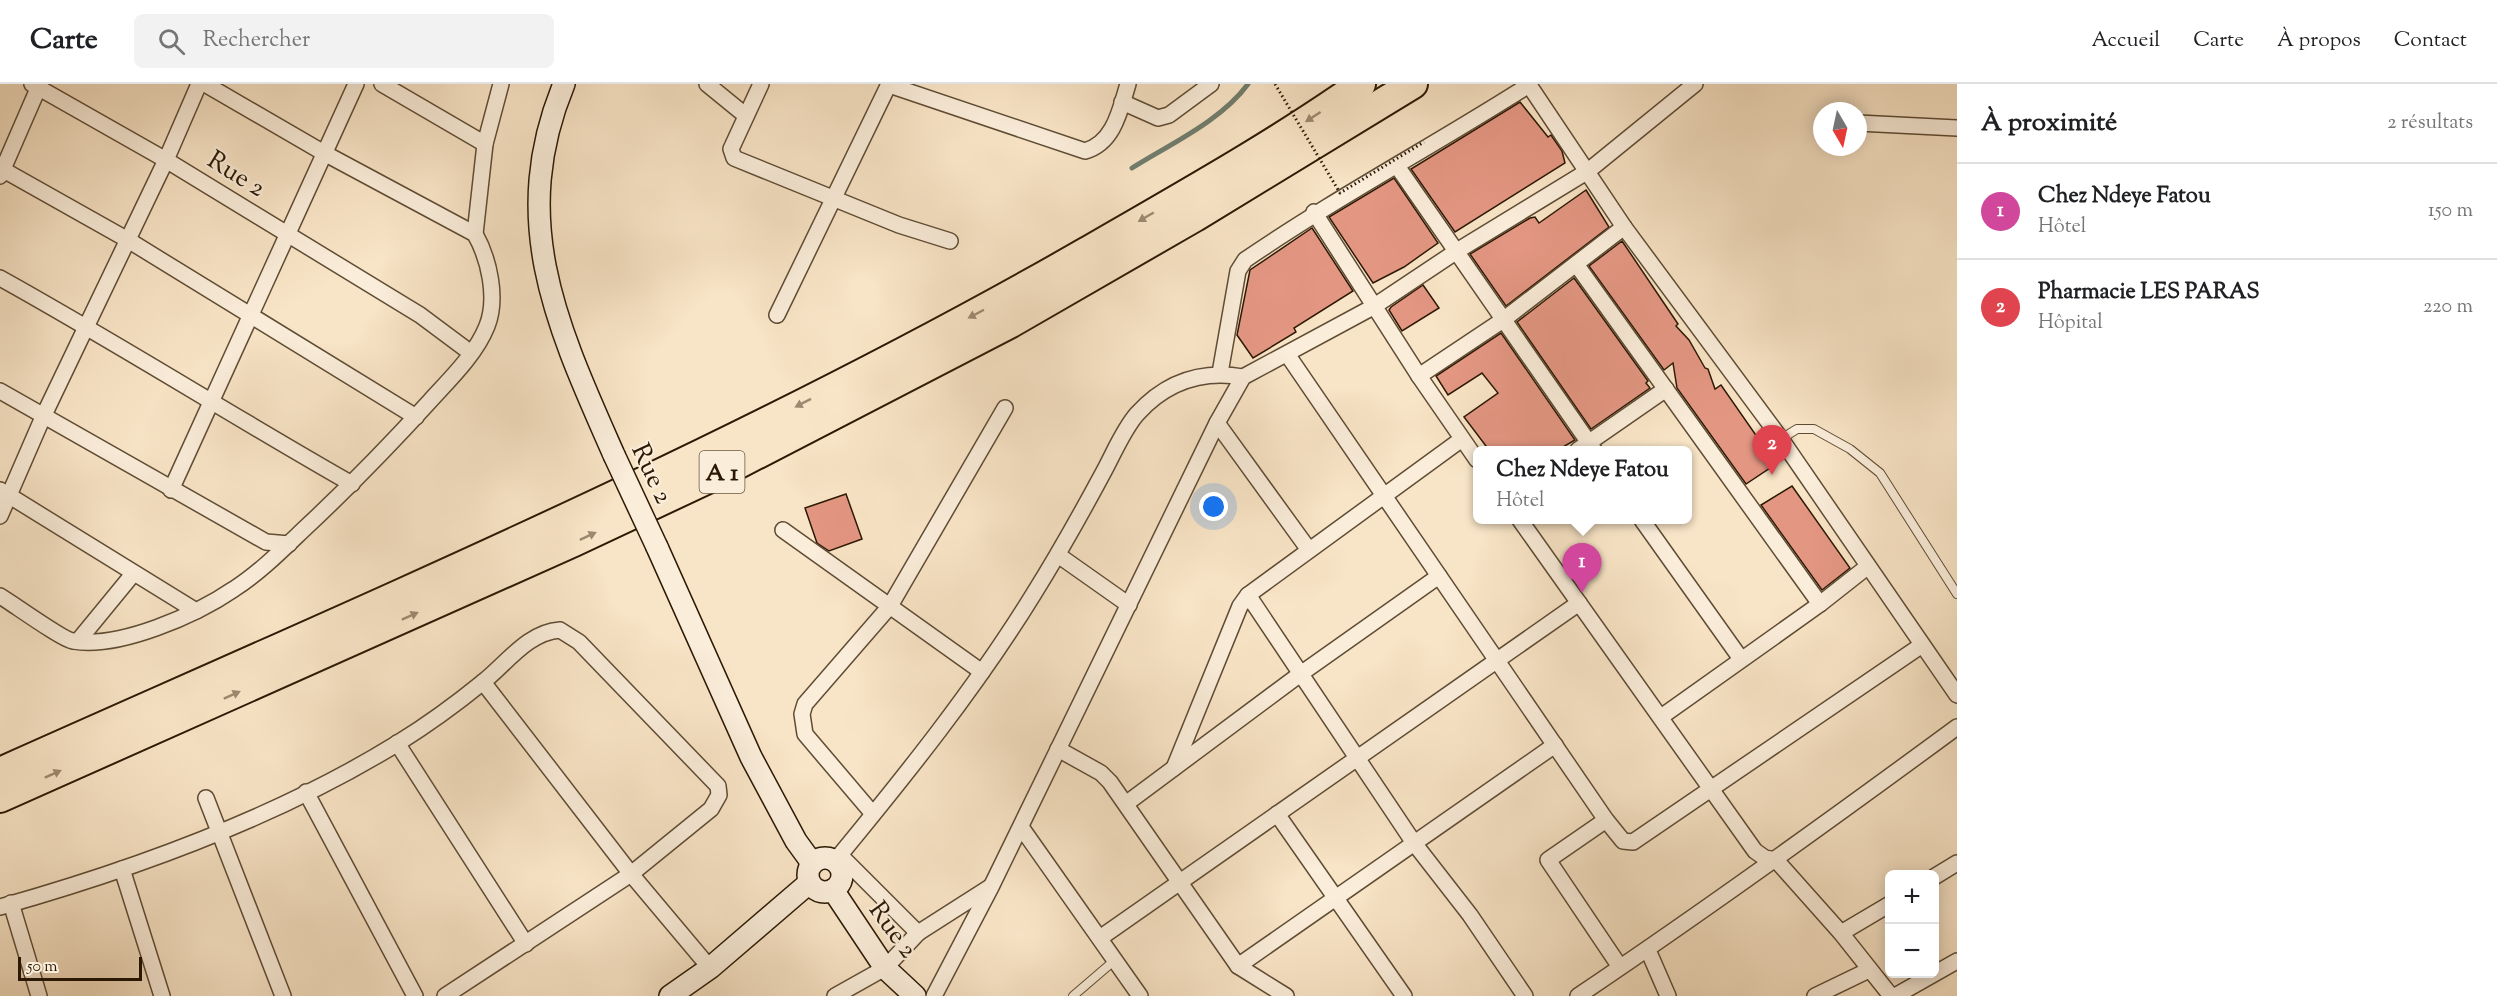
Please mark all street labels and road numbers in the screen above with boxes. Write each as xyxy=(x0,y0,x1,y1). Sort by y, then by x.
street label: Rue 2 xyxy=(199,143,272,207)
street label: Rue 2 xyxy=(621,438,681,510)
road number: A 1 xyxy=(700,451,744,493)
street label: Rue 2 xyxy=(859,894,925,967)

